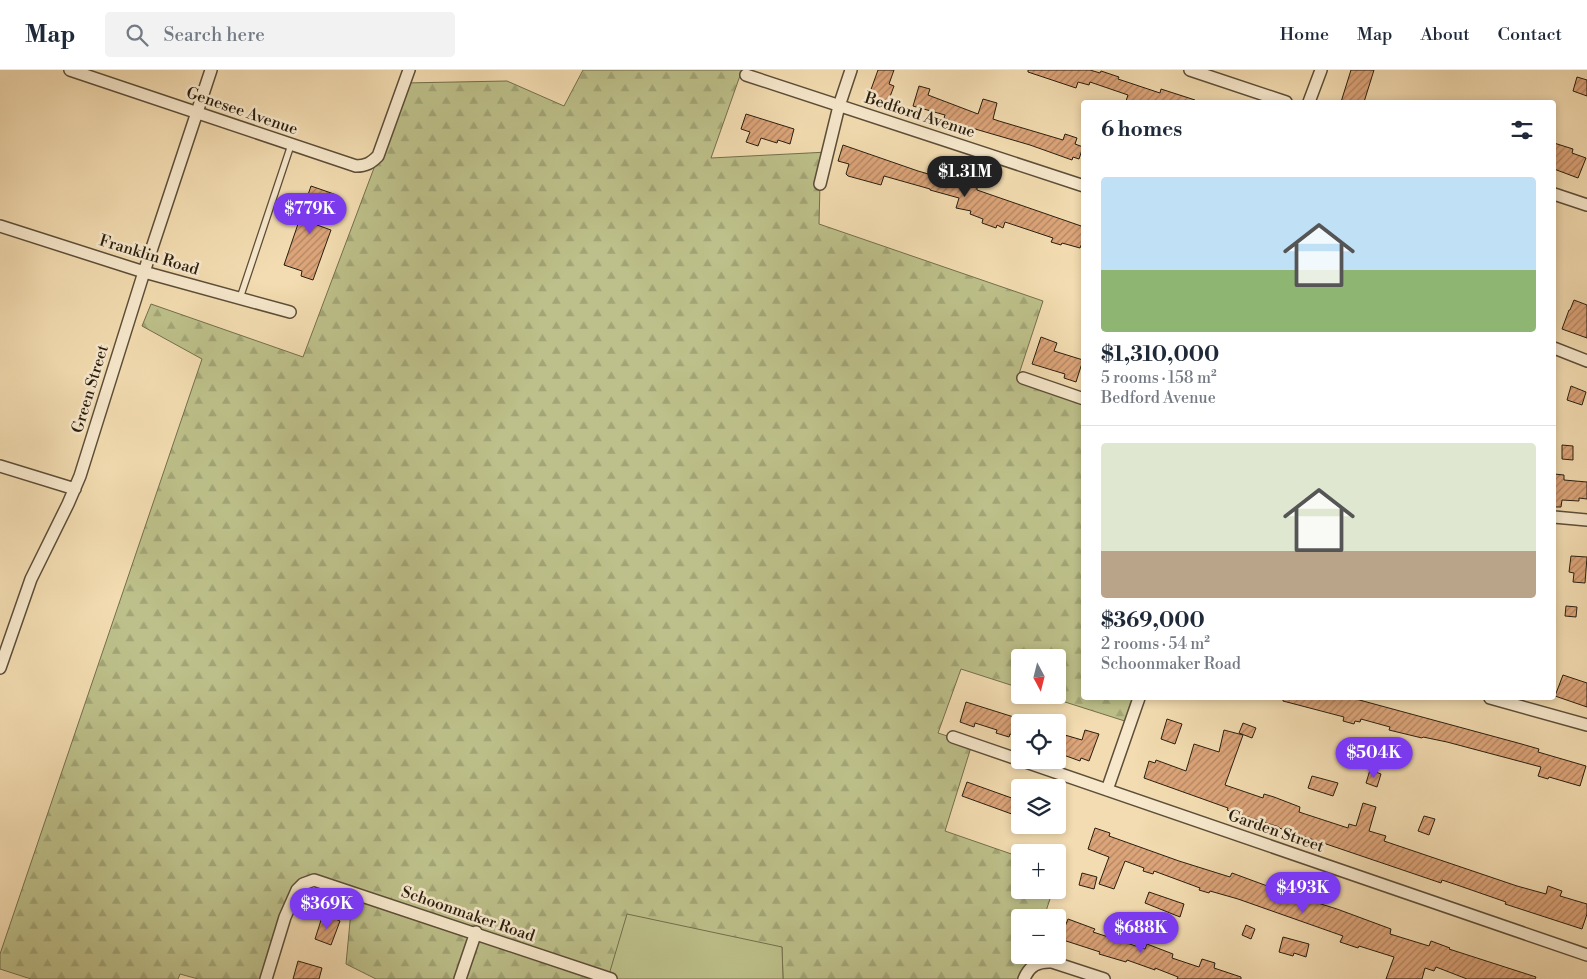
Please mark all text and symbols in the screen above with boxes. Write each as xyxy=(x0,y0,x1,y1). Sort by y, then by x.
search box xyxy=(105,12,455,57)
text: Map xyxy=(25,20,75,50)
icon: search xyxy=(123,21,151,49)
text: Search here xyxy=(163,23,265,47)
text: Home xyxy=(1280,23,1329,46)
text: Map xyxy=(1357,23,1393,46)
text: About xyxy=(1421,23,1470,46)
text: Contact xyxy=(1498,23,1562,46)
street label: Genesee Avenue xyxy=(184,83,300,139)
street label: Bedford Avenue xyxy=(861,87,978,142)
icon: filters xyxy=(1508,116,1536,144)
text: 6 homes xyxy=(1101,117,1182,143)
pin: $1.31M xyxy=(924,156,1006,198)
text: $1.31M xyxy=(938,162,992,182)
pin: $779K xyxy=(275,192,345,235)
text: $779K xyxy=(285,199,336,219)
icon: home xyxy=(1274,210,1364,300)
street label: Franklin Road xyxy=(97,230,201,280)
street label: Green Street xyxy=(67,342,113,435)
text: $1,310,000 xyxy=(1101,342,1219,368)
text: 5 rooms · 158 m² xyxy=(1101,368,1217,388)
text: Bedford Avenue xyxy=(1101,388,1216,408)
icon: home xyxy=(1274,475,1364,565)
text: $369,000 xyxy=(1101,608,1205,634)
text: 2 rooms · 54 m² xyxy=(1101,634,1210,654)
north arrow xyxy=(1011,649,1066,704)
map controls xyxy=(1011,649,1066,964)
text: Schoonmaker Road xyxy=(1101,654,1241,674)
button: locate xyxy=(1011,714,1066,769)
pin: $504K xyxy=(1339,736,1409,779)
text: $504K xyxy=(1347,743,1401,763)
button: layers xyxy=(1011,779,1066,834)
street label: Garden Street xyxy=(1225,805,1327,857)
button: + xyxy=(1011,844,1066,899)
pin: $493K xyxy=(1268,872,1338,914)
text: $493K xyxy=(1277,878,1329,898)
street label: Schoonmaker Road xyxy=(399,882,537,946)
pin: $369K xyxy=(292,888,362,930)
text: $369K xyxy=(301,894,353,914)
button: − xyxy=(1011,909,1066,964)
pin: $688K xyxy=(1106,912,1176,954)
text: $688K xyxy=(1115,918,1167,938)

